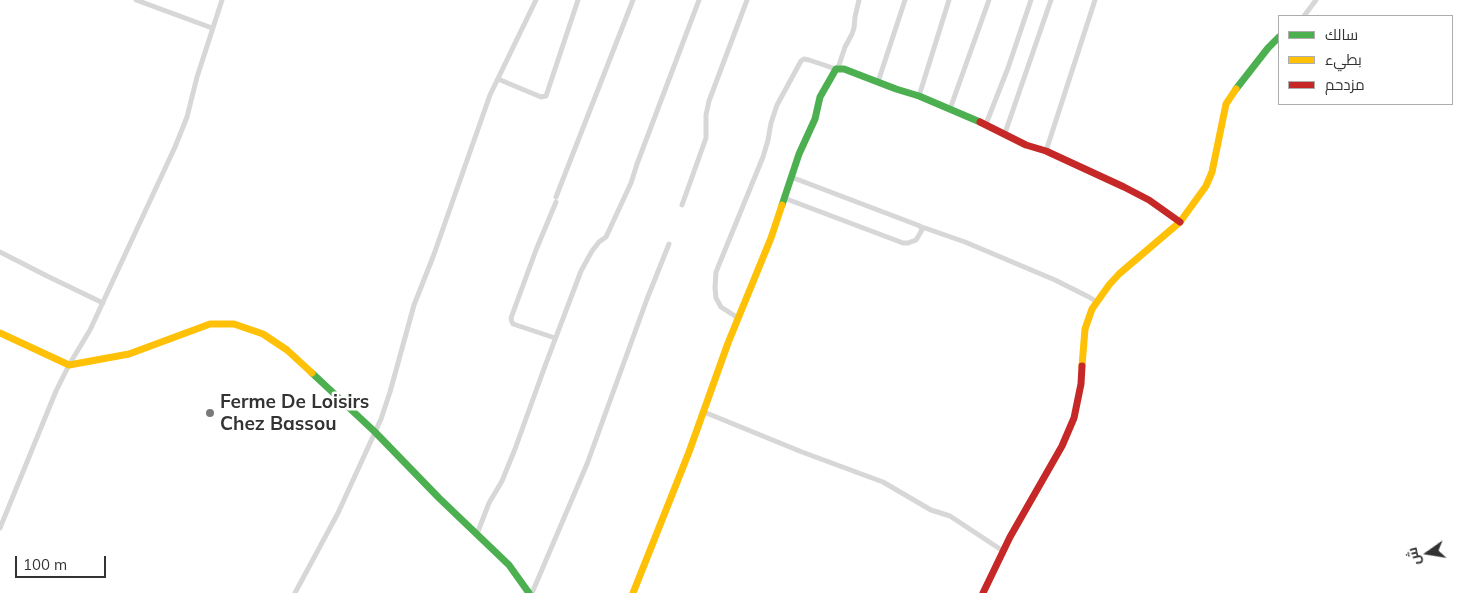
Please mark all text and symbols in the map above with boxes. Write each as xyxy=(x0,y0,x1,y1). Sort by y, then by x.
legend xyxy=(1278,15,1453,105)
text: سالك xyxy=(1325,25,1358,44)
text: بطيء xyxy=(1325,50,1362,69)
text: مزدحم xyxy=(1325,75,1365,94)
place label: Ferme De Loisirs Chez Bassou xyxy=(220,391,369,435)
marker: Ferme De Loisirs Chez Bassou xyxy=(204,407,216,419)
north arrow xyxy=(1403,528,1453,578)
scale bar xyxy=(18,546,109,578)
text: ش xyxy=(1403,546,1424,567)
text: 100 m xyxy=(23,555,67,574)

